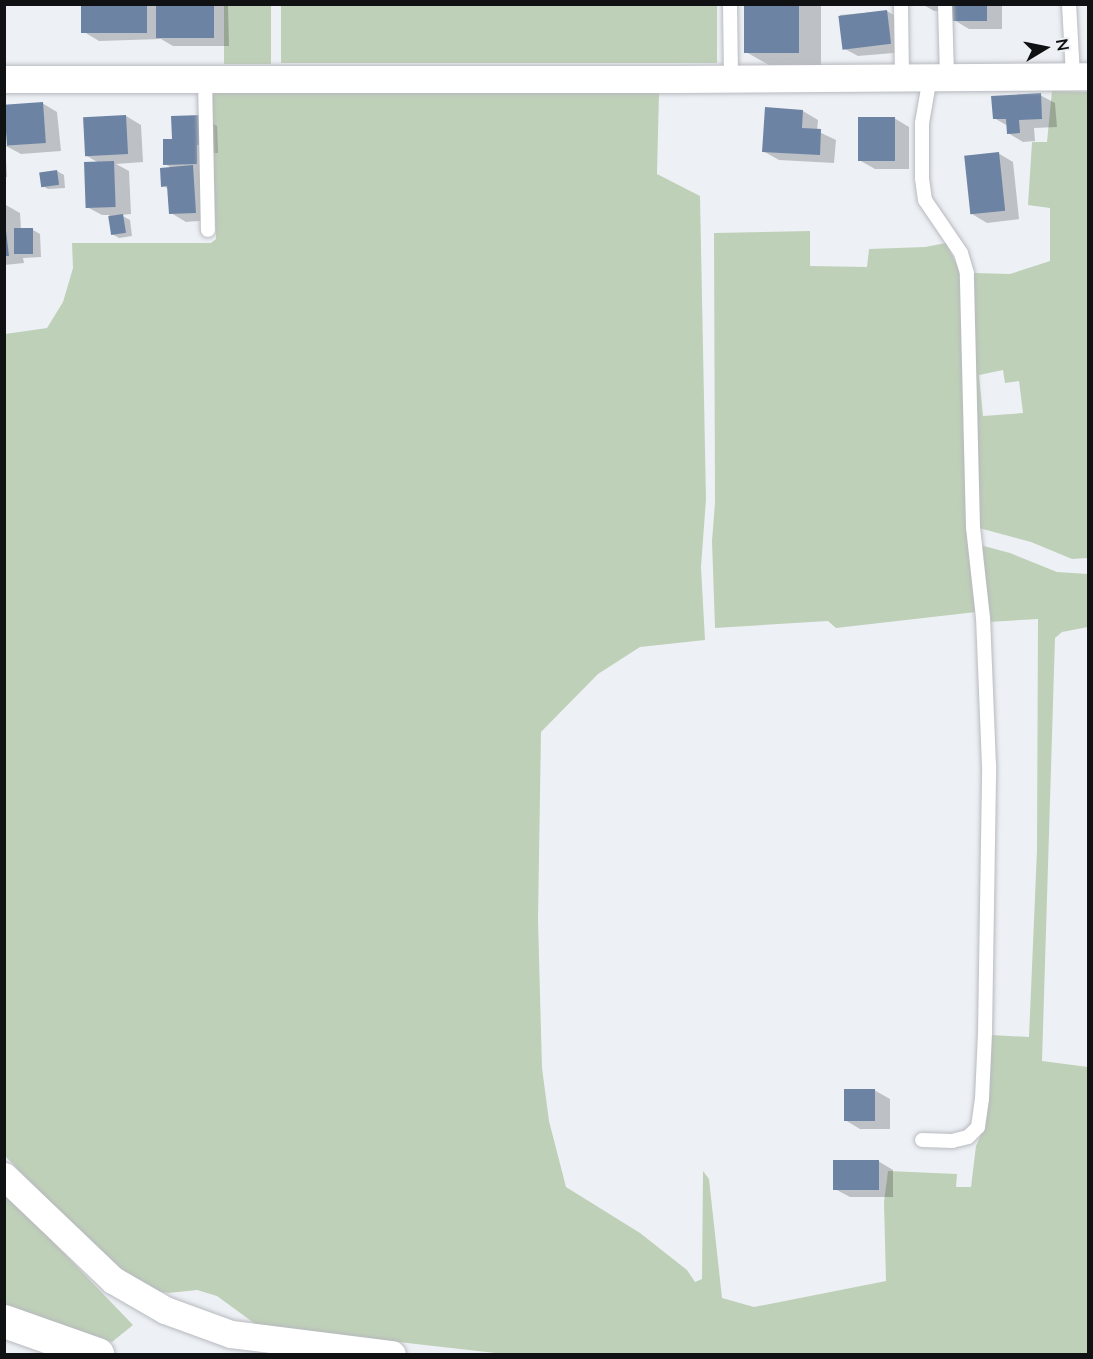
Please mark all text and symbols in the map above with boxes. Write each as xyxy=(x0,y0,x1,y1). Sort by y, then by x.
north arrow xyxy=(1015,18,1075,78)
text: N xyxy=(1053,37,1074,52)

